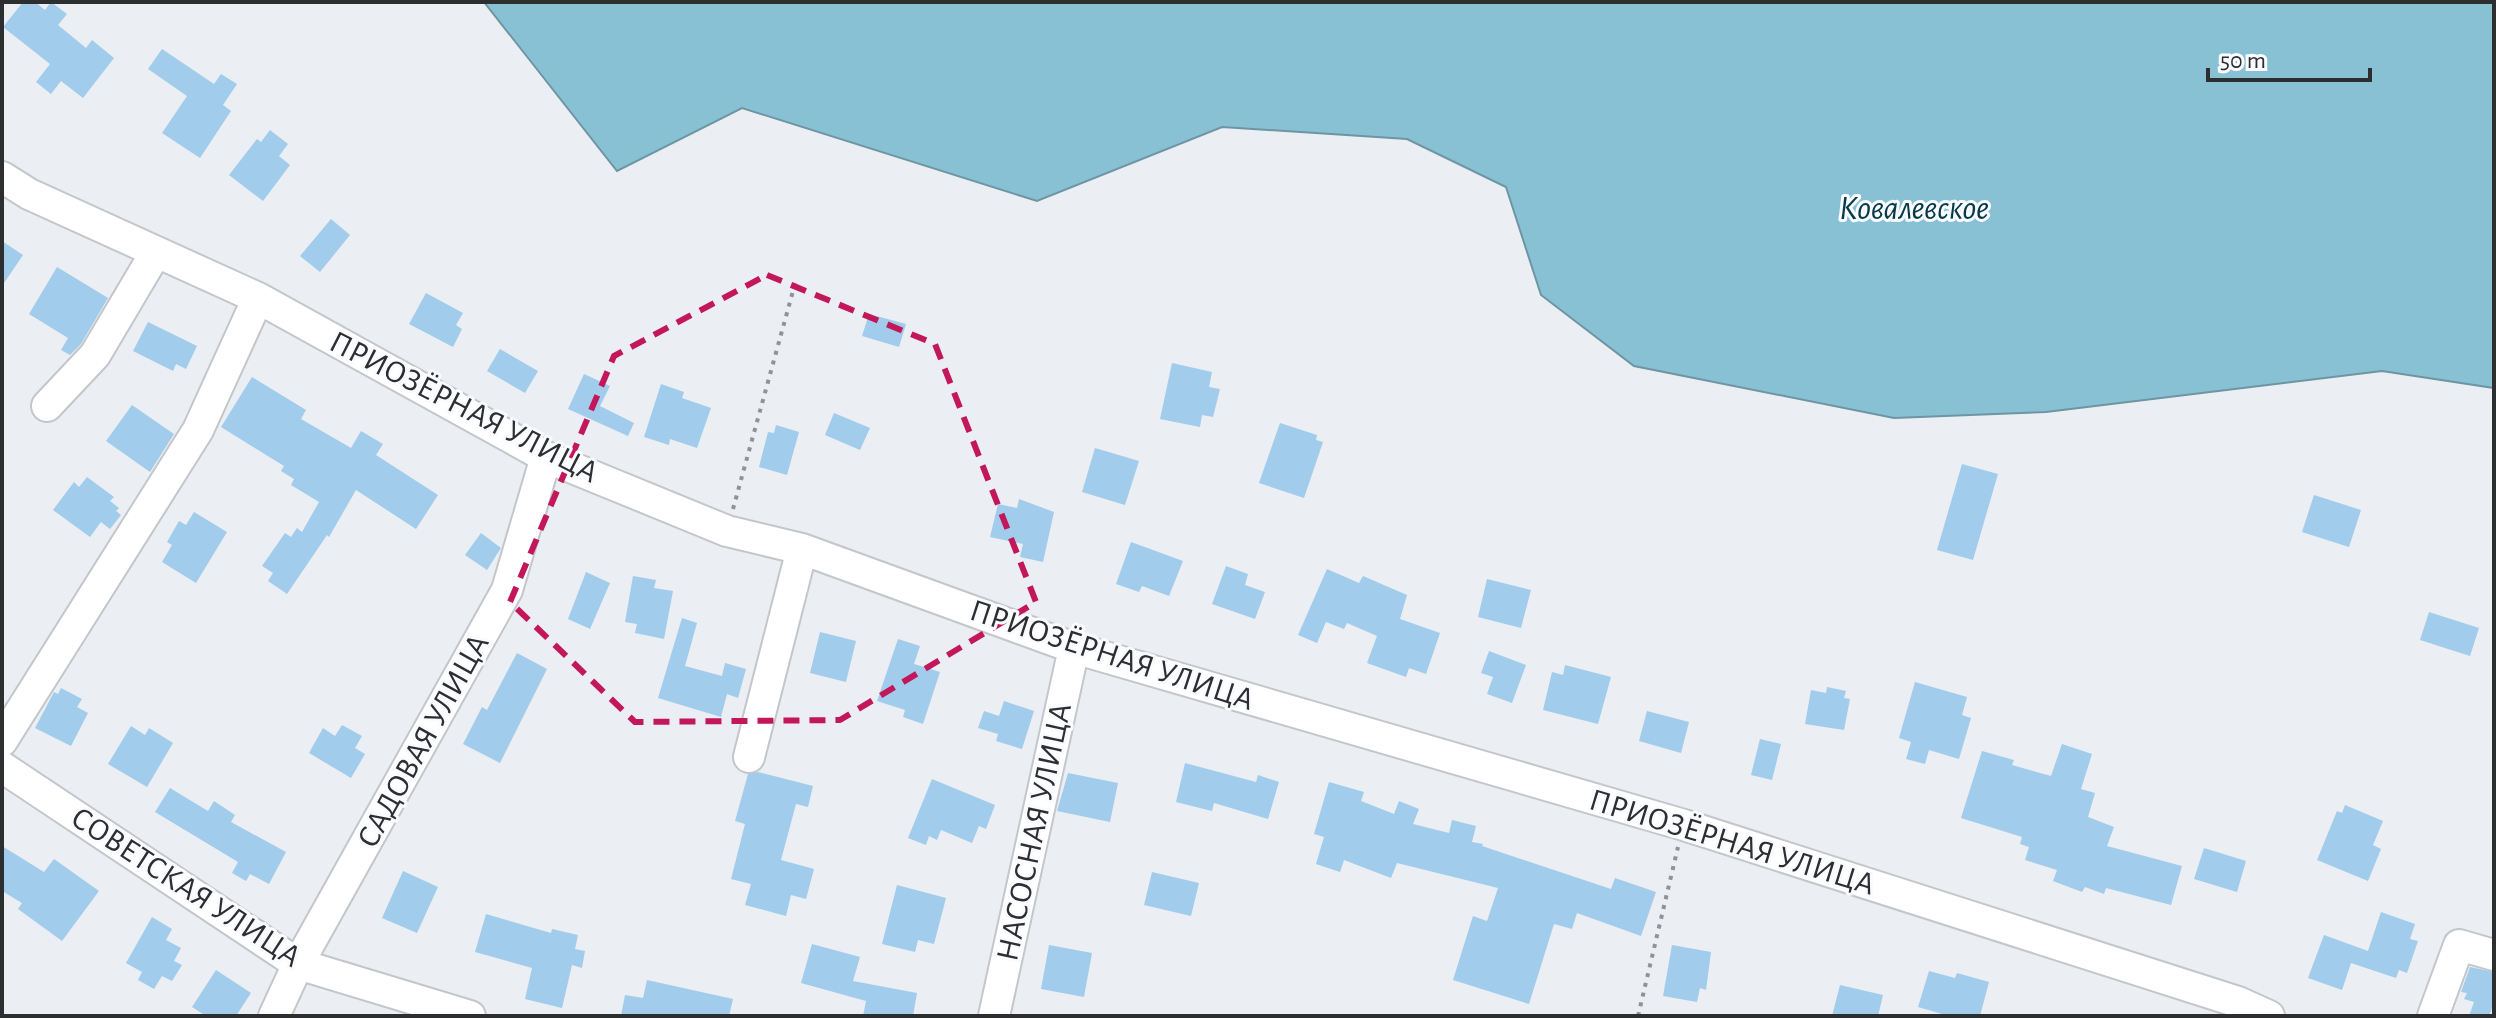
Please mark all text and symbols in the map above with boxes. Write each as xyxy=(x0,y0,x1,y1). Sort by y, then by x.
scale bar xyxy=(2208,32,2370,82)
text: 50 m xyxy=(2220,49,2266,73)
water label: Ковалевское xyxy=(1839,192,1989,226)
street label: ПРИОЗЁРНАЯ УЛИЦА xyxy=(325,325,604,489)
street label: ПРИОЗЁРНАЯ УЛИЦА xyxy=(966,593,1258,716)
street label: САДОВАЯ УЛИЦА xyxy=(351,629,495,853)
street label: НАСОСНАЯ УЛИЦА xyxy=(991,700,1077,964)
street label: ПРИОЗЁРНАЯ УЛИЦА xyxy=(1585,782,1879,901)
street label: СОВЕТСКАЯ УЛИЦА xyxy=(66,801,307,973)

